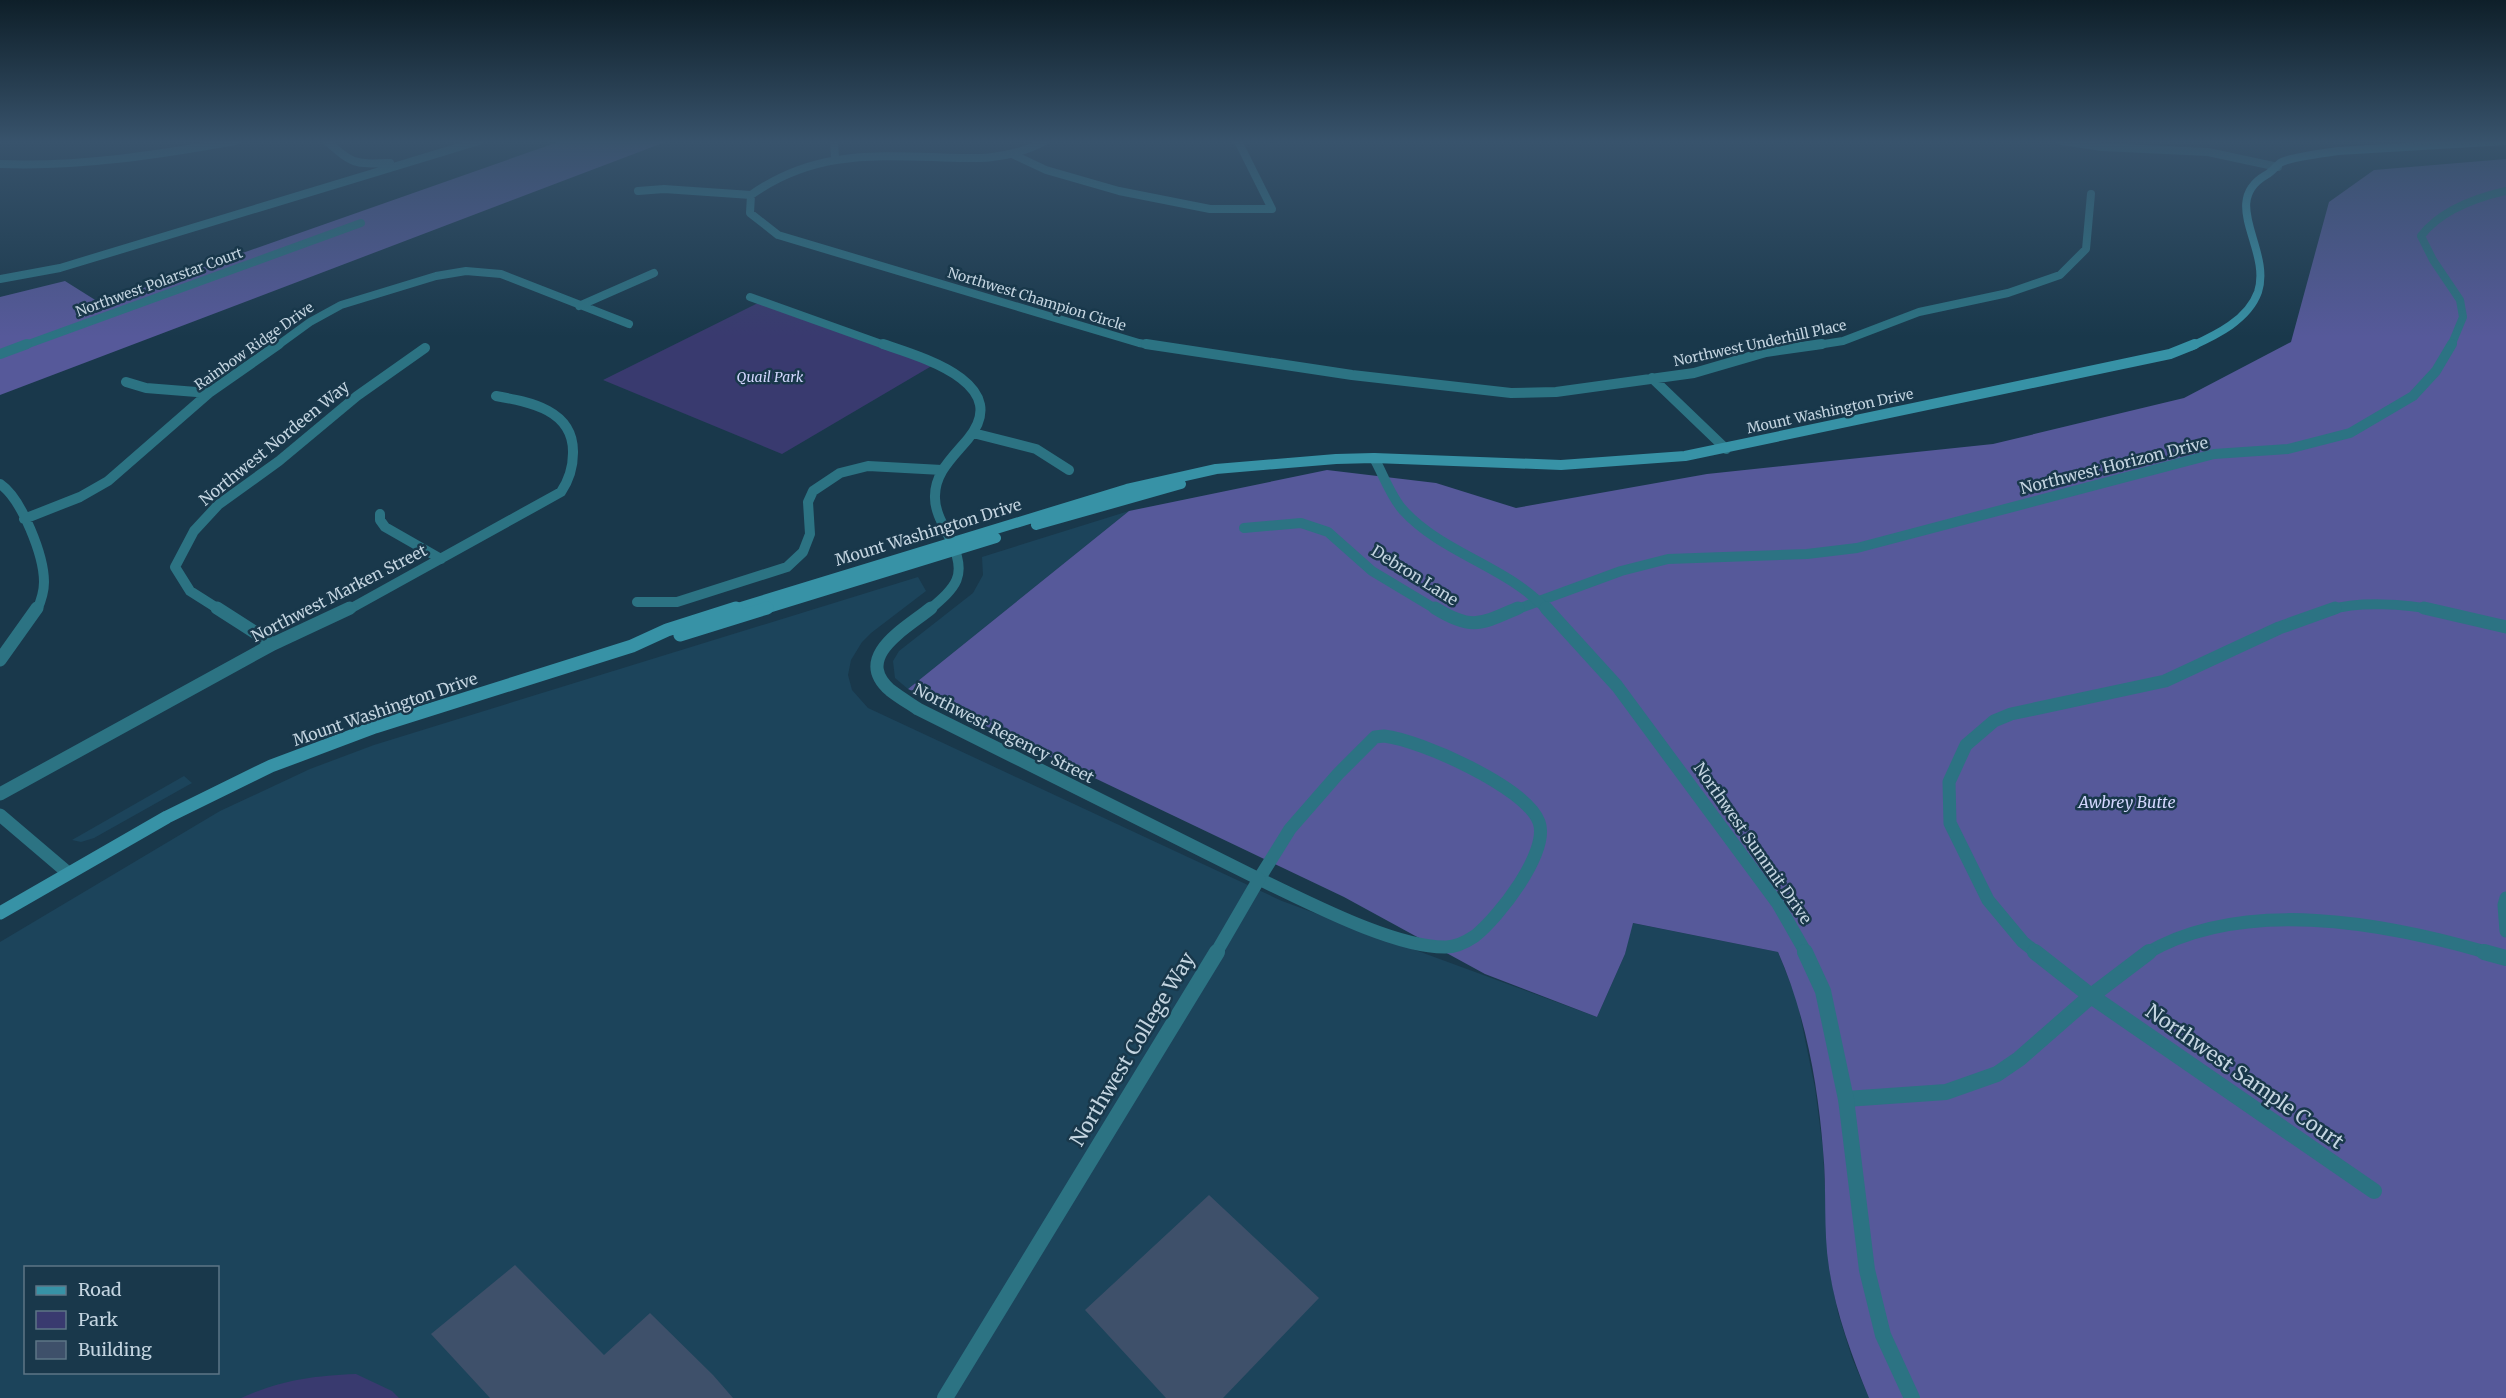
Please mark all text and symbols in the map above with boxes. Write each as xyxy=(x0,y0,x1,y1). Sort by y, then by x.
street label: Northwest Polarstar Court xyxy=(73,243,245,321)
street label: Northwest Champion Circle xyxy=(946,263,1128,335)
street label: Rainbow Ridge Drive xyxy=(191,298,317,394)
street label: Northwest Underhill Place xyxy=(1672,316,1848,370)
park label: Quail Park xyxy=(737,368,804,386)
street label: Northwest Nordeen Way xyxy=(195,376,354,510)
street label: Mount Washington Drive xyxy=(1745,385,1915,437)
street label: Northwest Horizon Drive xyxy=(2018,432,2210,498)
street label: Mount Washington Drive xyxy=(832,494,1024,570)
street label: Northwest Marken Street xyxy=(248,540,431,646)
street label: Debron Lane xyxy=(1368,540,1462,610)
street label: Mount Washington Drive xyxy=(290,668,480,750)
street label: Northwest Regency Street xyxy=(910,679,1098,788)
street label: Northwest Summit Drive xyxy=(1690,758,1816,928)
park label: Awbrey Butte xyxy=(2076,792,2176,812)
street label: Northwest College Way xyxy=(1064,947,1200,1150)
street label: Northwest Sample Court xyxy=(2141,998,2349,1154)
legend xyxy=(24,1266,219,1374)
text: Road xyxy=(78,1278,122,1301)
text: Park xyxy=(78,1308,119,1331)
text: Building xyxy=(78,1338,152,1361)

